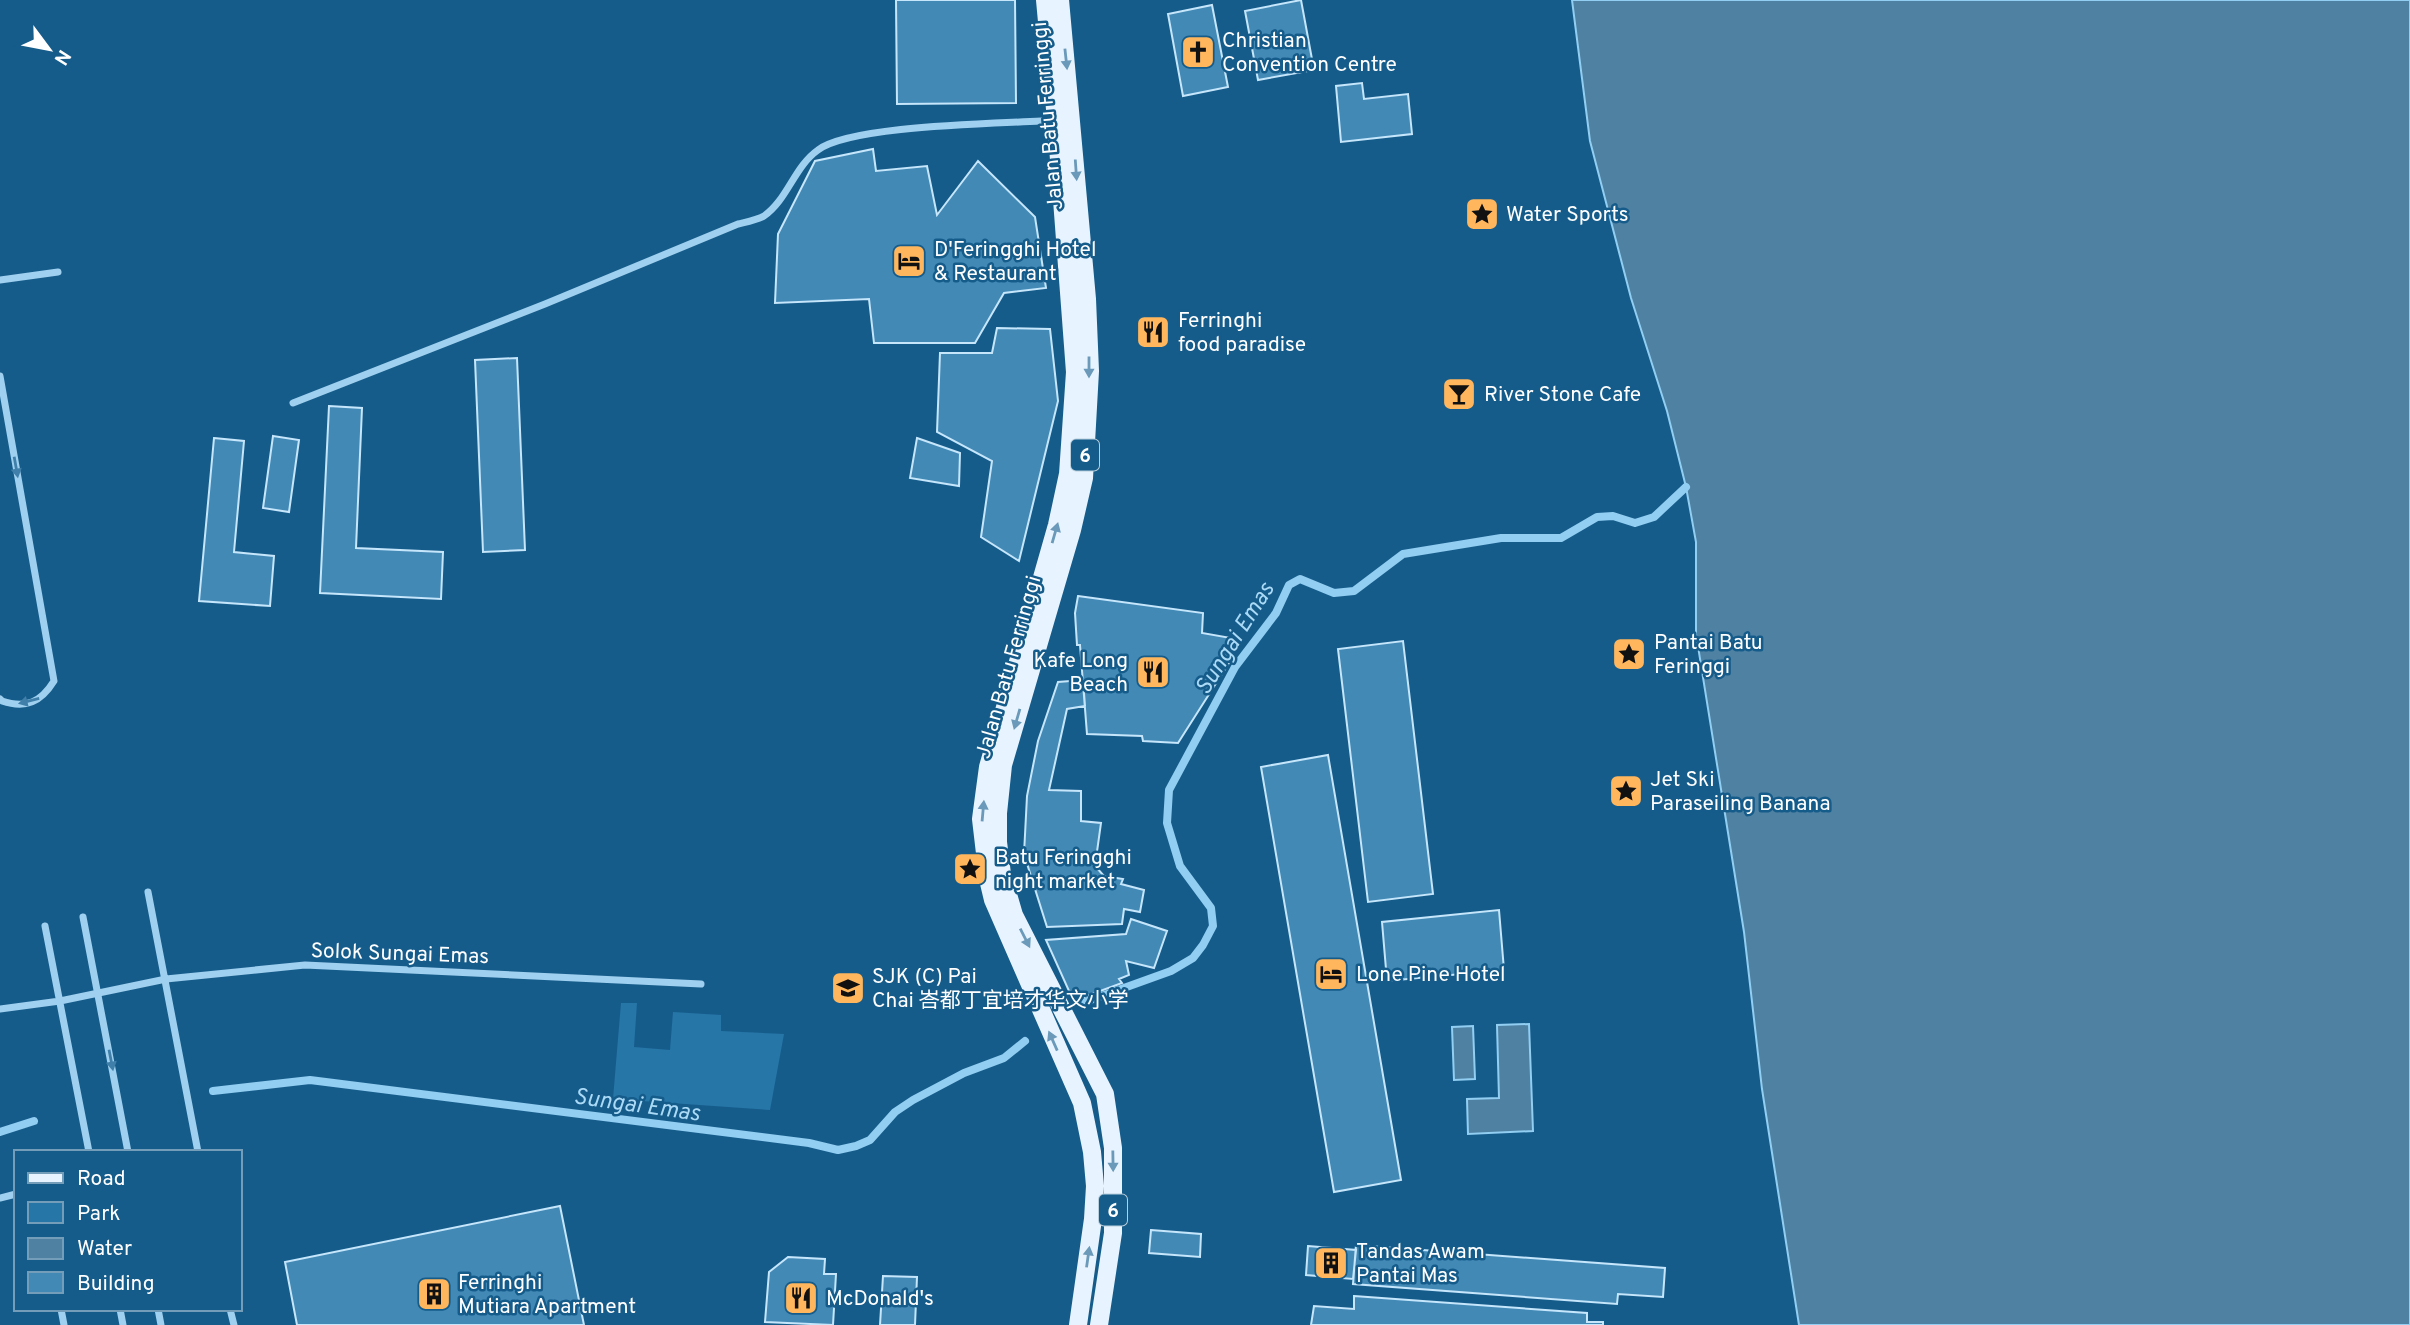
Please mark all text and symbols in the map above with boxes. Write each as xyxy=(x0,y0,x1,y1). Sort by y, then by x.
north arrow xyxy=(14,14,84,84)
street label: Jalan Batu Ferringgi xyxy=(1027,21,1070,211)
place label: Christian Convention Centre xyxy=(1222,28,1397,79)
church icon: Christian Convention Centre xyxy=(1179,33,1217,71)
text: N xyxy=(48,45,76,69)
one-way arrow xyxy=(1061,48,1072,70)
one-way arrow xyxy=(1070,159,1081,181)
place icon: Water Sports xyxy=(1463,195,1501,233)
place label: Water Sports xyxy=(1506,202,1629,229)
place label: D'Feringghi Hotel & Restaurant xyxy=(934,237,1096,288)
hotel icon: D'Feringghi Hotel & Restaurant xyxy=(890,242,928,280)
place label: Ferringhi food paradise xyxy=(1178,308,1306,359)
restaurant icon: Ferringhi food paradise xyxy=(1134,313,1172,351)
one-way arrow xyxy=(1083,356,1095,378)
bar icon: River Stone Cafe xyxy=(1440,375,1478,413)
place label: River Stone Cafe xyxy=(1484,382,1641,409)
road number: 6 xyxy=(1071,440,1099,470)
one-way arrow xyxy=(11,456,22,478)
one-way arrow xyxy=(1050,523,1060,544)
street label: Jalan Batu Ferringgi xyxy=(970,573,1048,762)
water label: Sungai Emas xyxy=(1190,577,1283,701)
place label: Pantai Batu Feringgi xyxy=(1654,630,1763,681)
place icon: Pantai Batu Feringgi xyxy=(1610,635,1648,673)
place label: Kafe Long Beach xyxy=(1033,648,1128,699)
restaurant icon: Kafe Long Beach xyxy=(1134,653,1172,691)
one-way arrow xyxy=(17,696,39,707)
one-way arrow xyxy=(1011,708,1021,729)
place label: Jet Ski Paraseiling Banana xyxy=(1650,767,1830,818)
place icon: Jet Ski Paraseiling Banana xyxy=(1607,772,1645,810)
one-way arrow xyxy=(978,800,989,822)
place label: Batu Feringghi night market xyxy=(995,845,1132,896)
place icon: Batu Feringghi night market xyxy=(951,850,989,888)
one-way arrow xyxy=(1020,928,1031,948)
street label: Solok Sungai Emas xyxy=(310,938,490,971)
hotel icon: Lone Pine Hotel xyxy=(1312,955,1350,993)
place label: Lone Pine Hotel xyxy=(1356,962,1505,989)
place label: SJK (C) Pai Chai 峇都丁宜培才华文小学 xyxy=(872,964,1129,1015)
school or university icon: SJK (C) Pai Chai 峇都丁宜培才华文小学 xyxy=(829,969,867,1007)
one-way arrow xyxy=(1047,1031,1059,1051)
one-way arrow xyxy=(106,1049,117,1071)
water label: Sungai Emas xyxy=(571,1083,702,1130)
legend xyxy=(14,1150,242,1311)
one-way arrow xyxy=(1108,1151,1119,1173)
text: Road xyxy=(77,1166,126,1193)
road number: 6 xyxy=(1099,1194,1127,1226)
text: Park xyxy=(77,1201,120,1228)
text: Water xyxy=(77,1236,132,1263)
place label: Tandas Awam Pantai Mas xyxy=(1356,1239,1485,1290)
building icon: Tandas Awam Pantai Mas xyxy=(1312,1244,1350,1282)
one-way arrow xyxy=(1083,1246,1094,1268)
place label: Ferringhi Mutiara Apartment xyxy=(458,1270,636,1321)
text: Building xyxy=(77,1271,155,1298)
building icon: Ferringhi Mutiara Apartment xyxy=(415,1275,453,1313)
restaurant icon: McDonald's xyxy=(782,1279,820,1317)
place label: McDonald's xyxy=(826,1286,934,1313)

